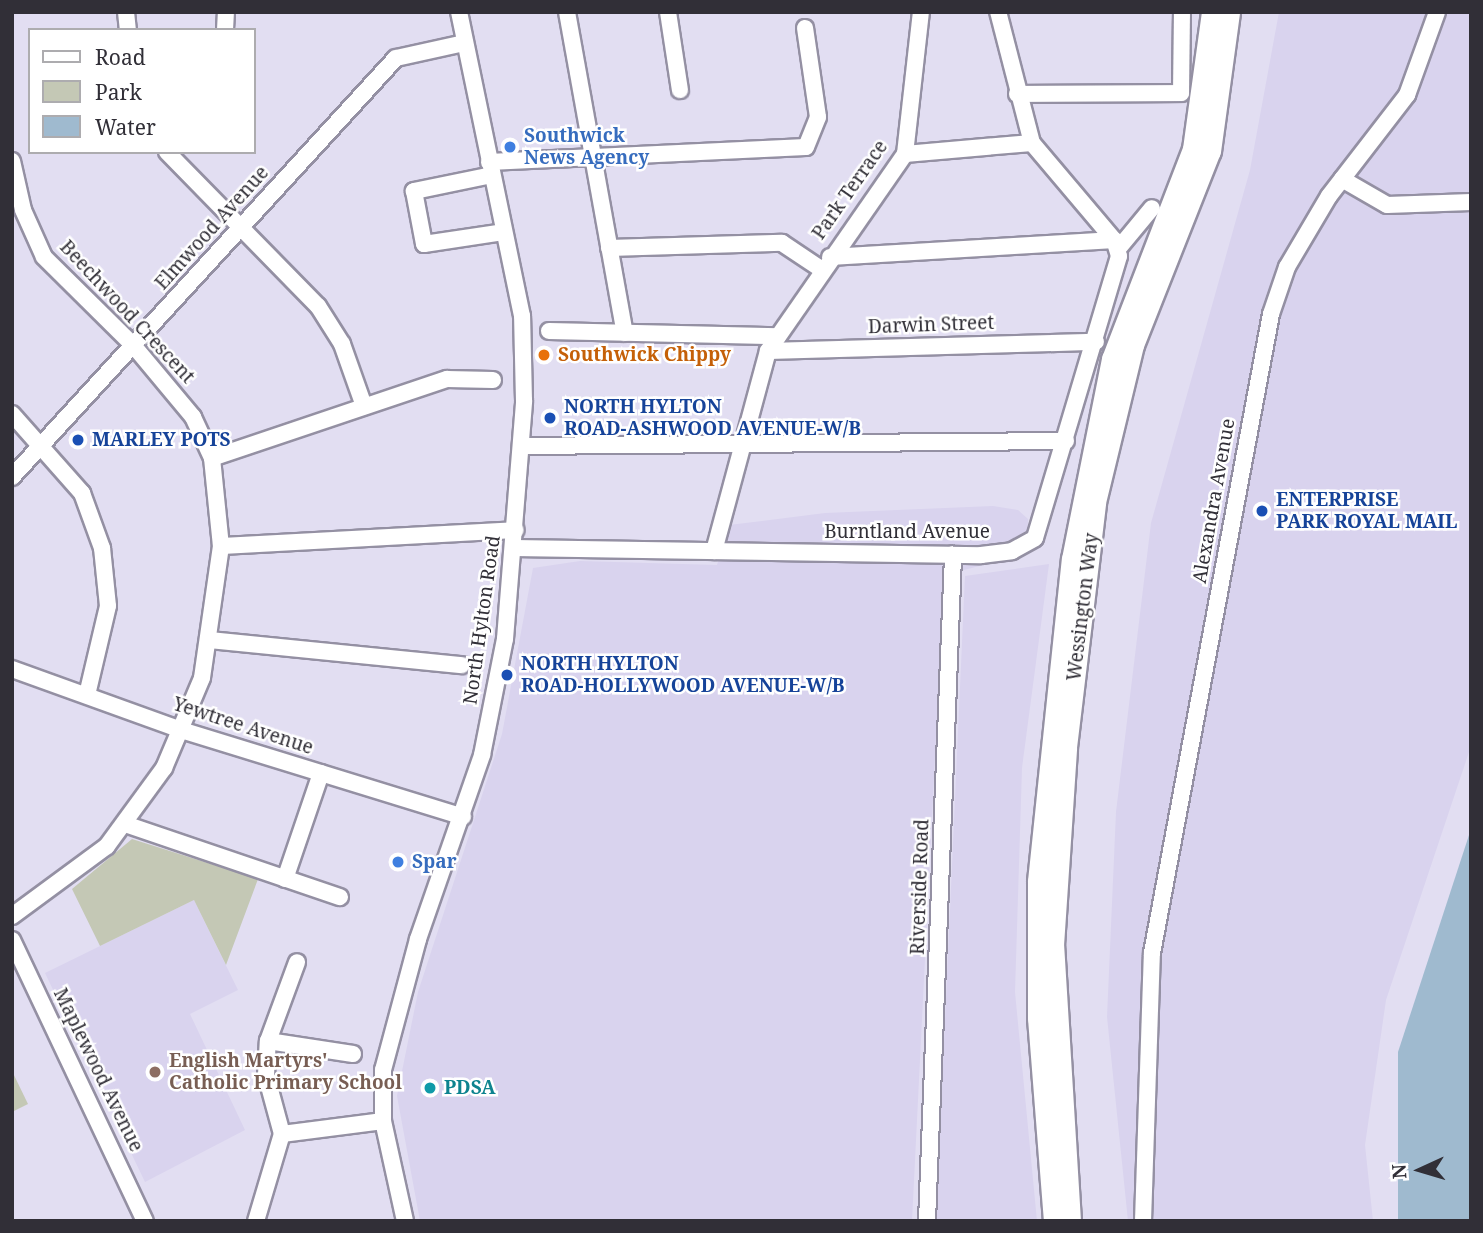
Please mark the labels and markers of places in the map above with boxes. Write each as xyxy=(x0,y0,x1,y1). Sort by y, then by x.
place label: Southwick News Agency xyxy=(524,125,649,169)
marker: Southwick News Agency xyxy=(502,139,518,155)
place label: Southwick Chippy xyxy=(558,344,731,366)
marker: Southwick Chippy xyxy=(536,347,552,363)
place label: NORTH HYLTON ROAD-ASHWOOD AVENUE-W/B xyxy=(564,396,861,440)
marker: NORTH HYLTON ROAD-ASHWOOD AVENUE-W/B xyxy=(542,410,558,426)
place label: MARLEY POTS xyxy=(92,429,231,451)
marker: MARLEY POTS xyxy=(70,432,86,448)
place label: ENTERPRISE PARK ROYAL MAIL xyxy=(1276,489,1457,533)
marker: ENTERPRISE PARK ROYAL MAIL xyxy=(1254,503,1270,519)
place label: NORTH HYLTON ROAD-HOLLYWOOD AVENUE-W/B xyxy=(521,653,845,697)
marker: NORTH HYLTON ROAD-HOLLYWOOD AVENUE-W/B xyxy=(499,667,515,683)
place label: Spar xyxy=(412,851,457,873)
marker: Spar xyxy=(390,854,406,870)
place label: English Martyrs' Catholic Primary School xyxy=(169,1050,402,1094)
marker: English Martyrs' Catholic Primary School xyxy=(147,1064,163,1080)
place label: PDSA xyxy=(444,1077,496,1099)
marker: PDSA xyxy=(422,1080,438,1096)

